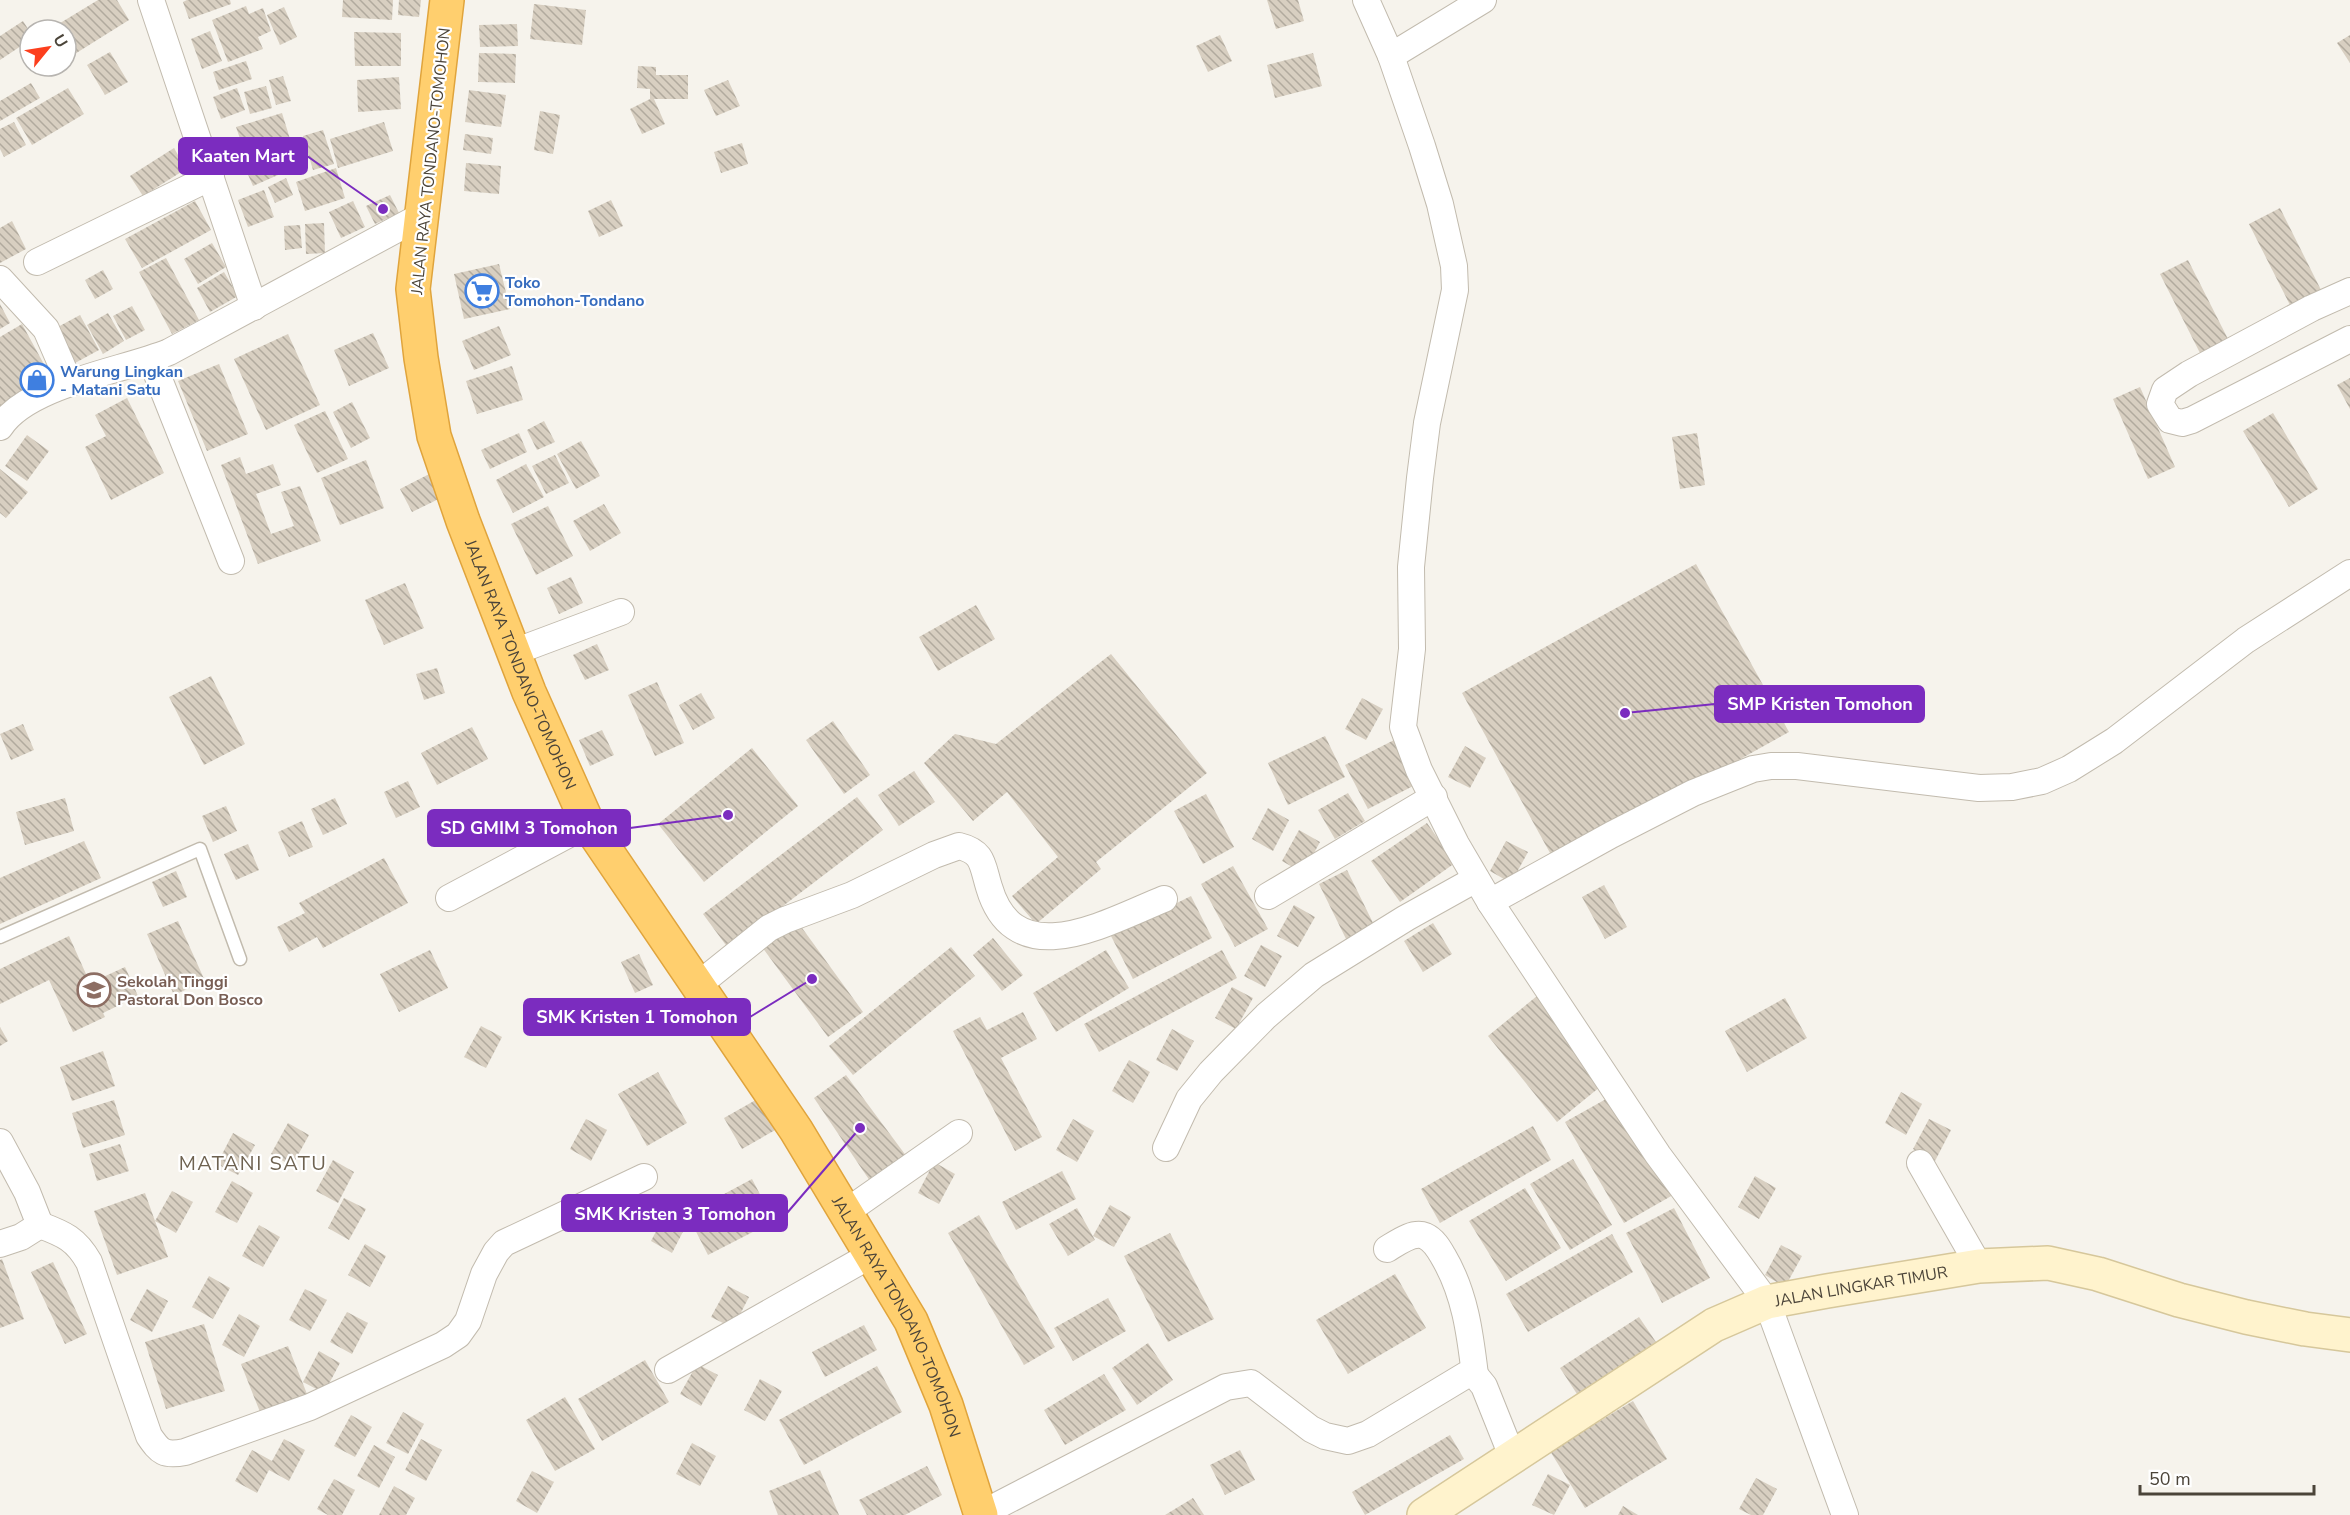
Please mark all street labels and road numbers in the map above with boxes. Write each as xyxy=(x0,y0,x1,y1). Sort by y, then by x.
street label: JALAN RAYA TONDANO-TOMOHON xyxy=(406,27,456,297)
street label: JALAN RAYA TONDANO-TOMOHON xyxy=(459,536,581,793)
street label: JALAN RAYA TONDANO-TOMOHON xyxy=(826,1191,966,1440)
street label: JALAN LINGKAR TIMUR xyxy=(1772,1261,1950,1313)

